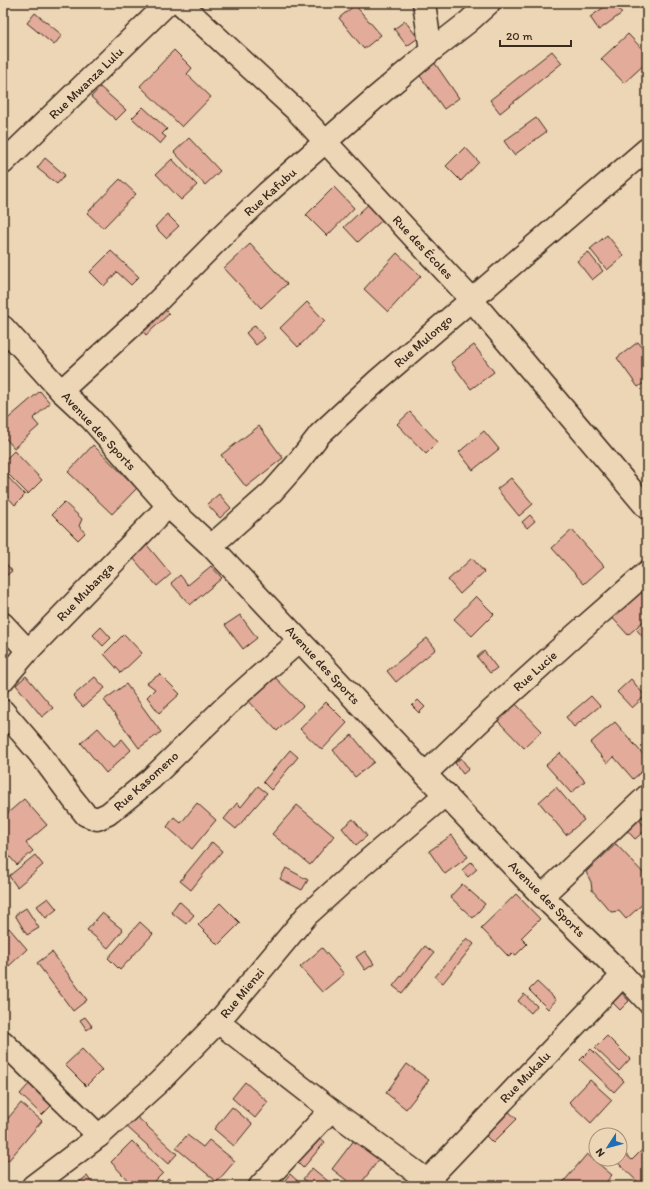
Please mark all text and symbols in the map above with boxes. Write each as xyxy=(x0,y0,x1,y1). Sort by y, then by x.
scale bar xyxy=(500,22,571,48)
text: 20 m xyxy=(506,29,533,43)
street label: Rue Mwanza Lulu xyxy=(46,44,126,122)
street label: Rue Kafubu xyxy=(241,165,299,219)
street label: Rue des Écoles xyxy=(390,212,457,282)
street label: Rue Mulongo xyxy=(391,311,456,370)
street label: Avenue des Sports xyxy=(59,389,139,473)
street label: Rue Mubanga xyxy=(53,559,117,624)
street label: Avenue des Sports xyxy=(283,623,363,707)
street label: Rue Lucie xyxy=(510,648,560,694)
street label: Rue Kasomeno xyxy=(110,748,182,814)
street label: Avenue des Sports xyxy=(506,858,588,940)
street label: Rue Mienzi xyxy=(217,965,267,1021)
street label: Rue Mukalu xyxy=(497,1048,553,1106)
north arrow xyxy=(588,1127,628,1167)
text: N xyxy=(593,1146,608,1159)

